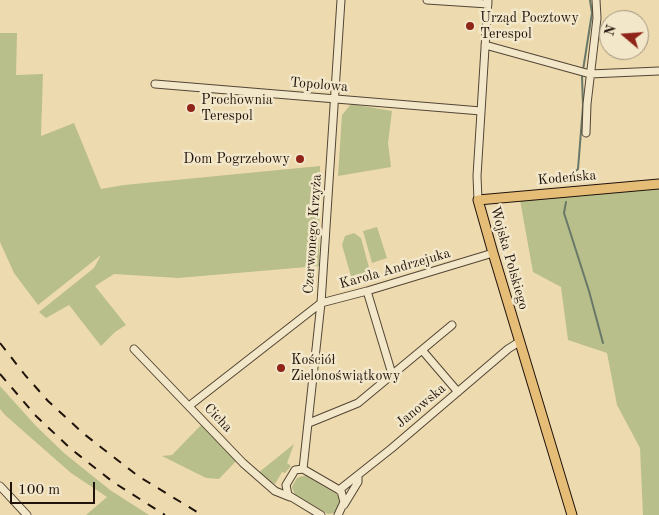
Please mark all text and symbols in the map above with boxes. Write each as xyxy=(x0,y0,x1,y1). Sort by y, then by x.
place label: Urząd Pocztowy Terespol xyxy=(480,10,579,42)
north arrow xyxy=(599,10,649,60)
marker: Urząd Pocztowy Terespol xyxy=(464,20,476,32)
text: N xyxy=(602,23,619,38)
street label: Topolowa xyxy=(289,74,349,96)
place label: Prochownia Terespol xyxy=(201,92,273,124)
marker: Prochownia Terespol xyxy=(185,102,197,114)
place label: Dom Pogrzebowy xyxy=(183,151,290,167)
marker: Dom Pogrzebowy xyxy=(294,153,306,165)
street label: Kodeńska xyxy=(537,167,597,189)
street label: Czerwonego Krzyża xyxy=(300,173,326,295)
street label: Wojska Polskiego xyxy=(486,204,532,312)
street label: Karola Andrzejuka xyxy=(337,245,453,293)
place label: Kościół Zielonoświątkowy xyxy=(291,352,400,384)
marker: Kościół Zielonoświątkowy xyxy=(275,362,287,374)
street label: Janowska xyxy=(393,380,449,432)
street label: Cicha xyxy=(200,400,236,436)
scale bar xyxy=(12,472,98,504)
text: 100 m xyxy=(18,483,60,498)

